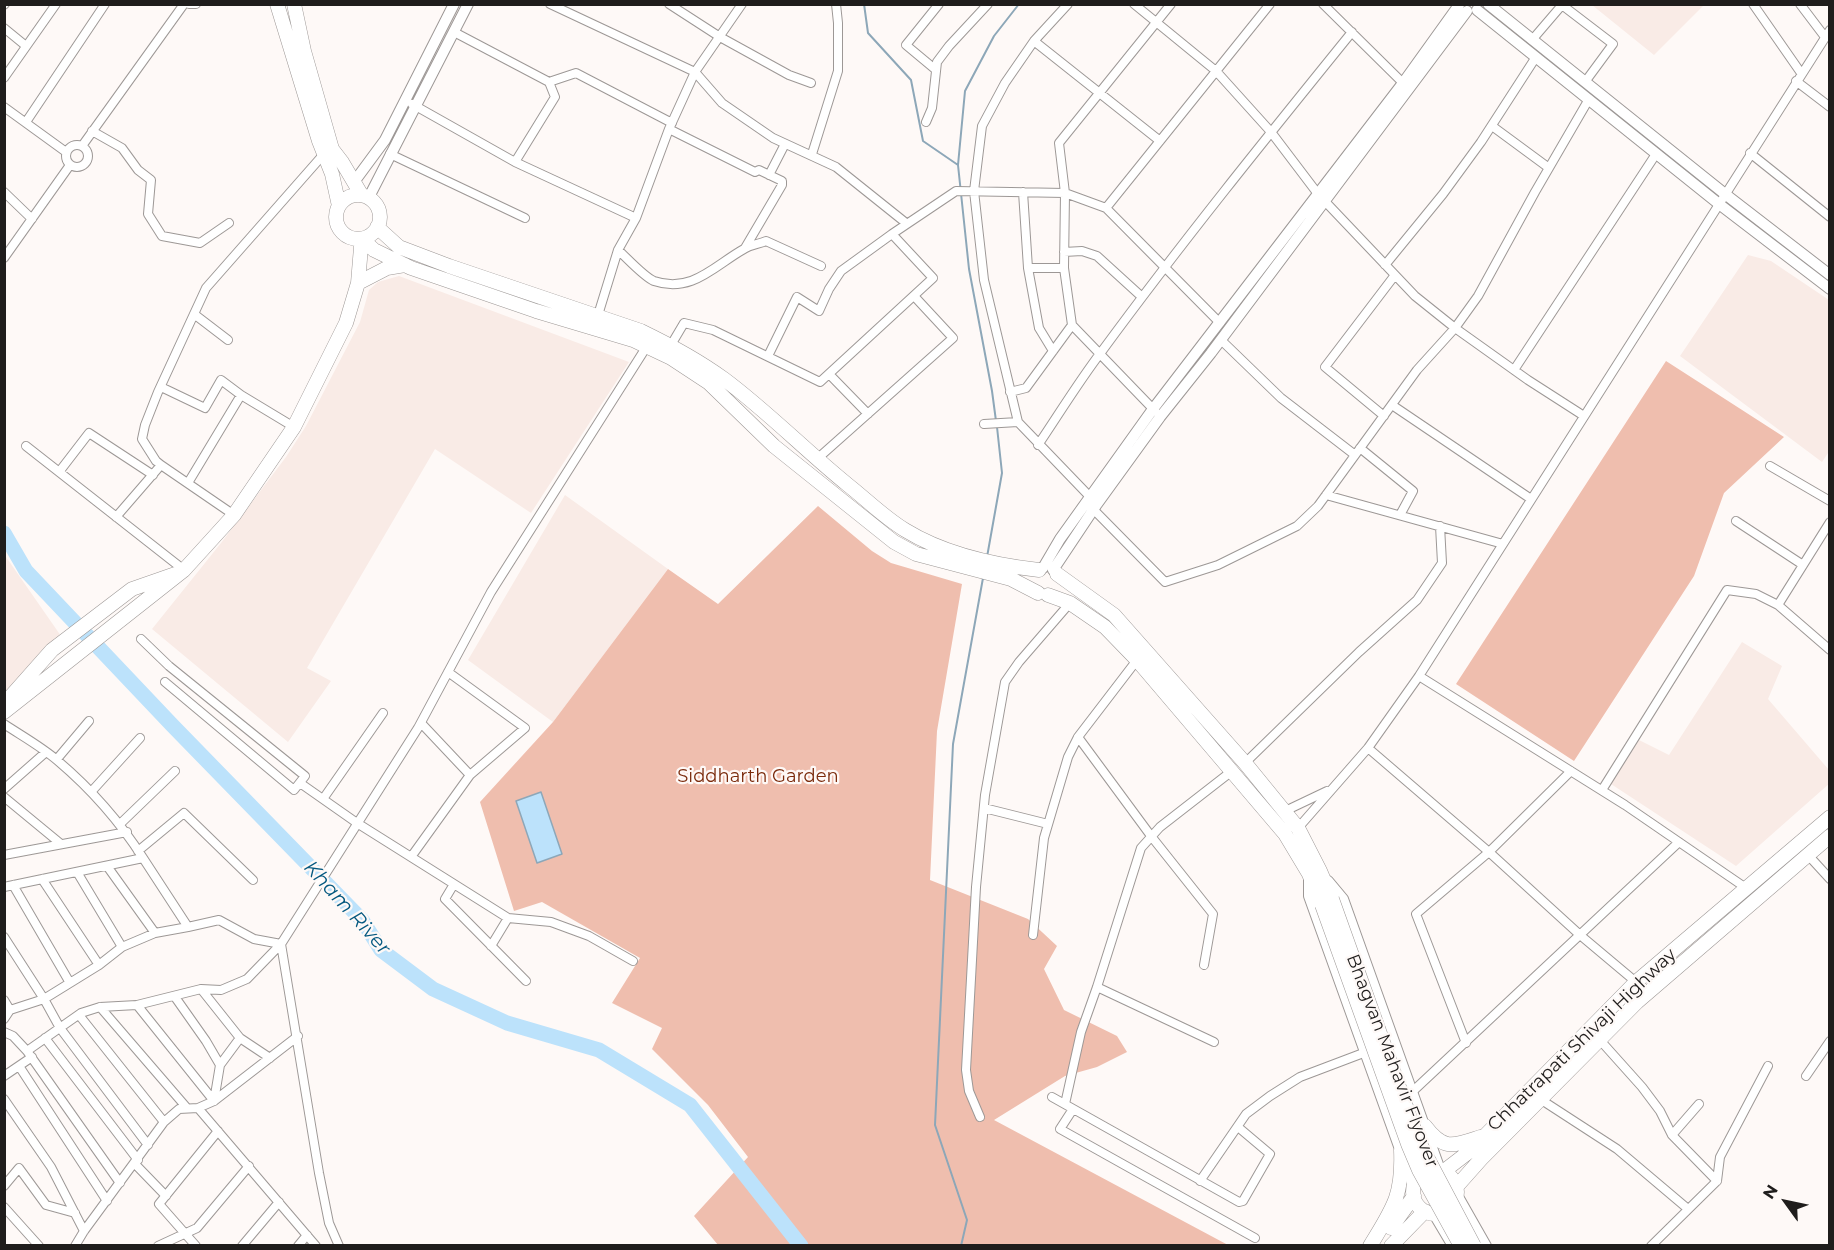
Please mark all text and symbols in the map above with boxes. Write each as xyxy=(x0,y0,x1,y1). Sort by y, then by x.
park label: Siddharth Garden xyxy=(677,766,839,788)
water label: Kham River xyxy=(299,856,395,960)
street label: Chhatrapati Shivaji Highway xyxy=(1483,944,1681,1136)
street label: Bhagvan Mahavir Flyover xyxy=(1341,951,1443,1171)
north arrow xyxy=(1756,1172,1816,1232)
text: N xyxy=(1759,1181,1782,1203)

